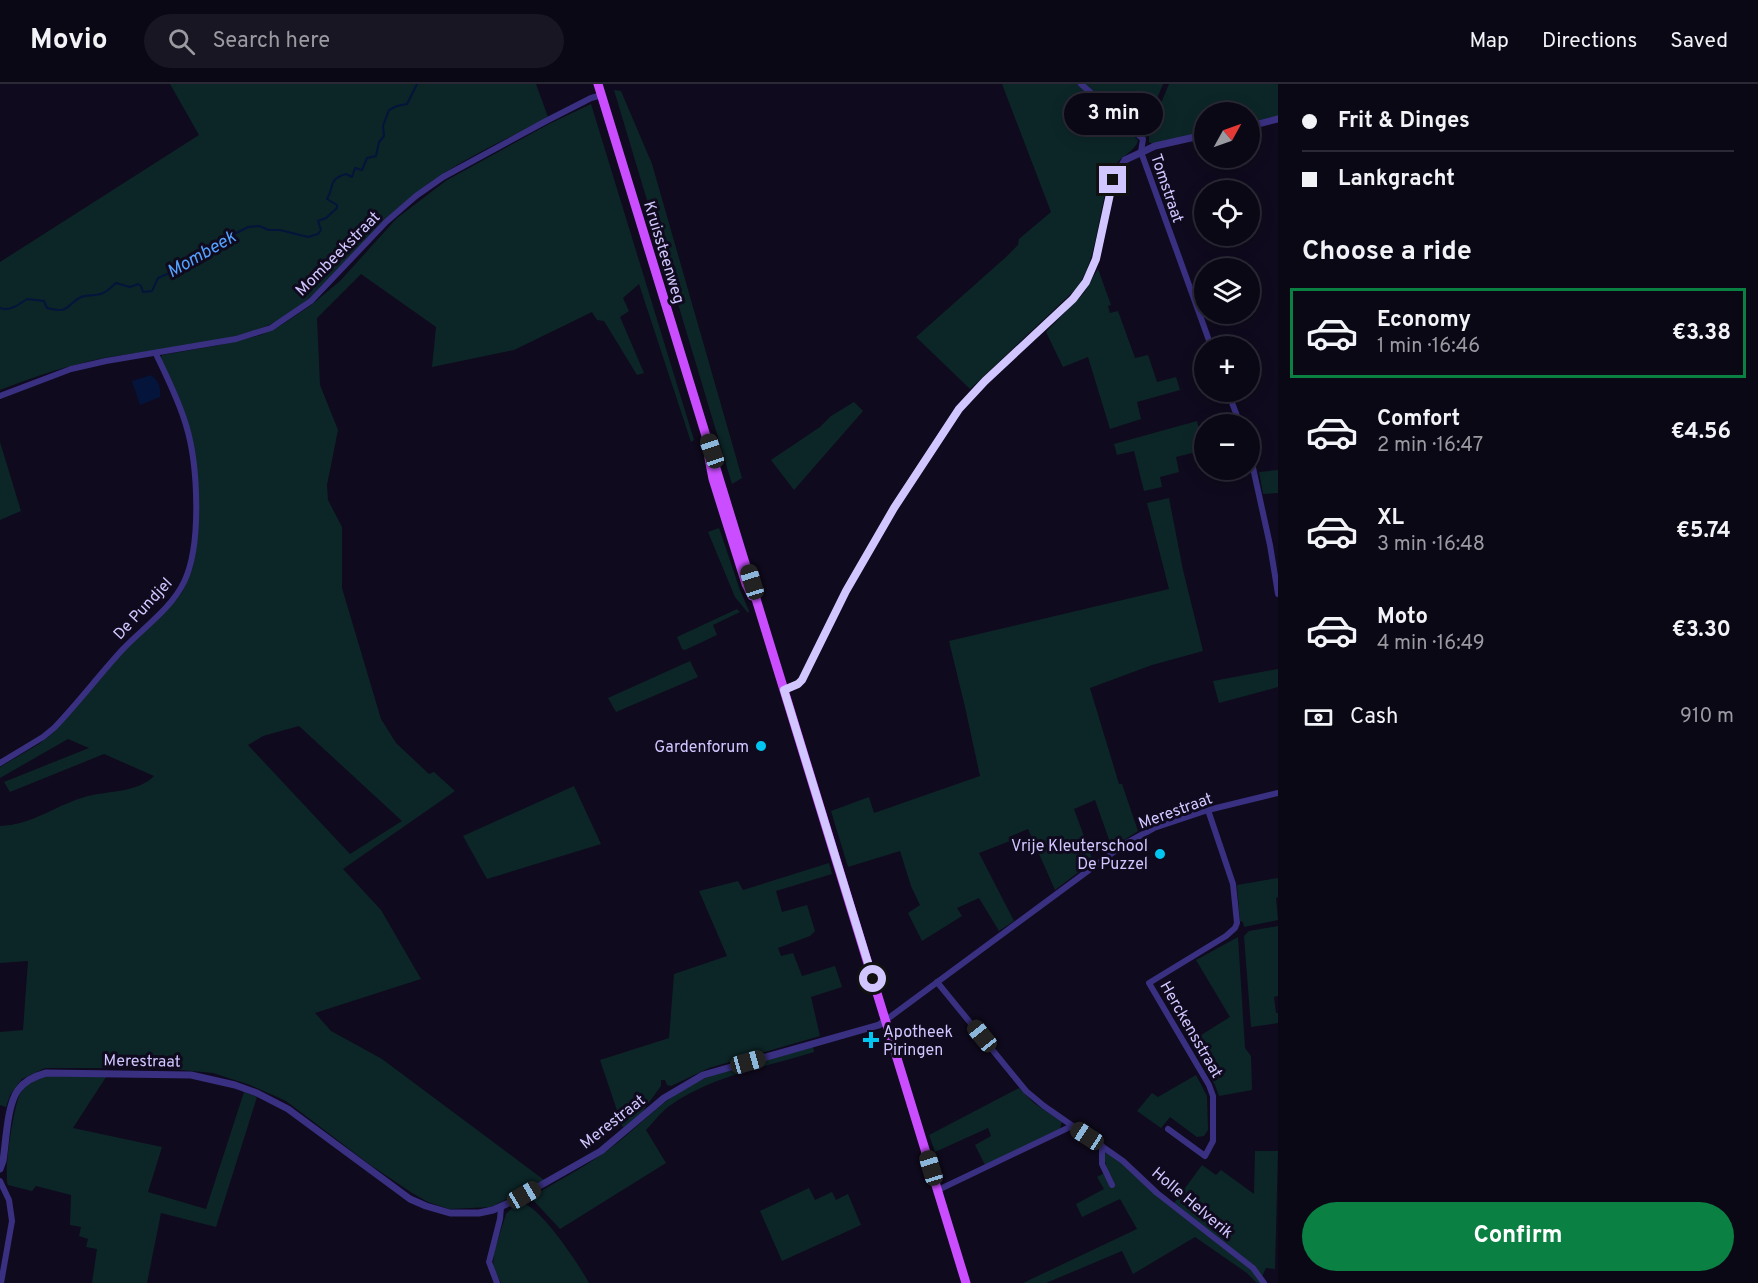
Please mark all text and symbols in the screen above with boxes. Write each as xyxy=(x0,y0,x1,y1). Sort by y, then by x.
search box xyxy=(144,14,564,68)
text: Movio xyxy=(30,23,108,59)
icon: search xyxy=(165,25,198,58)
text: Search here xyxy=(213,28,330,55)
text: Map xyxy=(1469,28,1509,55)
text: Directions xyxy=(1542,28,1637,55)
text: Saved xyxy=(1670,28,1728,55)
callout: 3 min xyxy=(1064,93,1162,135)
text: 3 min xyxy=(1087,101,1140,127)
north arrow xyxy=(1194,102,1260,168)
map controls xyxy=(1194,102,1260,480)
text: Frit & Dinges xyxy=(1338,108,1470,135)
street label: Tomstraat xyxy=(1145,152,1187,226)
route end xyxy=(1099,166,1126,193)
text: Lankgracht xyxy=(1338,166,1455,193)
button: locate xyxy=(1194,180,1260,246)
street label: Kruissteenweg xyxy=(638,199,688,306)
street label: Mombeekstraat xyxy=(292,208,385,301)
water label: Mombeek xyxy=(163,226,241,284)
text: Choose a ride xyxy=(1302,235,1472,269)
button: layers xyxy=(1194,258,1260,324)
icon: car xyxy=(1305,306,1359,360)
text: Economy xyxy=(1377,307,1471,334)
text: €3.38 xyxy=(1672,320,1731,347)
text: 1 min · 16:46 xyxy=(1377,334,1480,360)
button: + xyxy=(1194,336,1260,402)
icon: car xyxy=(1305,405,1359,459)
text: Comfort xyxy=(1377,406,1460,433)
button: − xyxy=(1194,414,1260,480)
text: €4.56 xyxy=(1671,419,1731,446)
car xyxy=(698,431,726,471)
text: 2 min · 16:47 xyxy=(1377,433,1483,459)
icon: car xyxy=(1305,504,1359,558)
text: XL xyxy=(1377,505,1404,532)
text: €5.74 xyxy=(1676,518,1731,545)
text: 3 min · 16:48 xyxy=(1377,532,1485,558)
car xyxy=(738,562,766,602)
street label: De Pundjel xyxy=(110,574,177,645)
icon: car xyxy=(1305,603,1359,657)
text: Moto xyxy=(1377,604,1428,631)
text: €3.30 xyxy=(1672,617,1731,644)
text: 4 min · 16:49 xyxy=(1377,631,1485,657)
icon: cash xyxy=(1302,701,1335,734)
text: Cash xyxy=(1350,704,1399,731)
text: 910 m xyxy=(1680,704,1734,730)
place label: Gardenforum xyxy=(654,738,749,758)
marker: Gardenforum xyxy=(754,739,768,753)
street label: Merestraat xyxy=(1136,789,1215,834)
place label: Vrije Kleuterschool De Puzzel xyxy=(1011,837,1148,875)
marker: Vrije Kleuterschool De Puzzel xyxy=(1153,847,1167,861)
route start xyxy=(859,965,886,992)
street label: Herckensstraat xyxy=(1154,978,1226,1082)
car xyxy=(964,1016,1000,1056)
place label: Apotheek Piringen xyxy=(883,1023,953,1061)
marker: Apotheek Piringen xyxy=(864,1033,878,1047)
car xyxy=(728,1048,768,1076)
street label: Merestraat xyxy=(103,1051,181,1073)
street label: Merestraat xyxy=(577,1091,650,1154)
car xyxy=(1067,1119,1107,1153)
car xyxy=(917,1148,945,1188)
street label: Holle Helverik xyxy=(1147,1164,1237,1244)
car xyxy=(504,1178,544,1212)
button: Confirm xyxy=(1302,1202,1734,1271)

